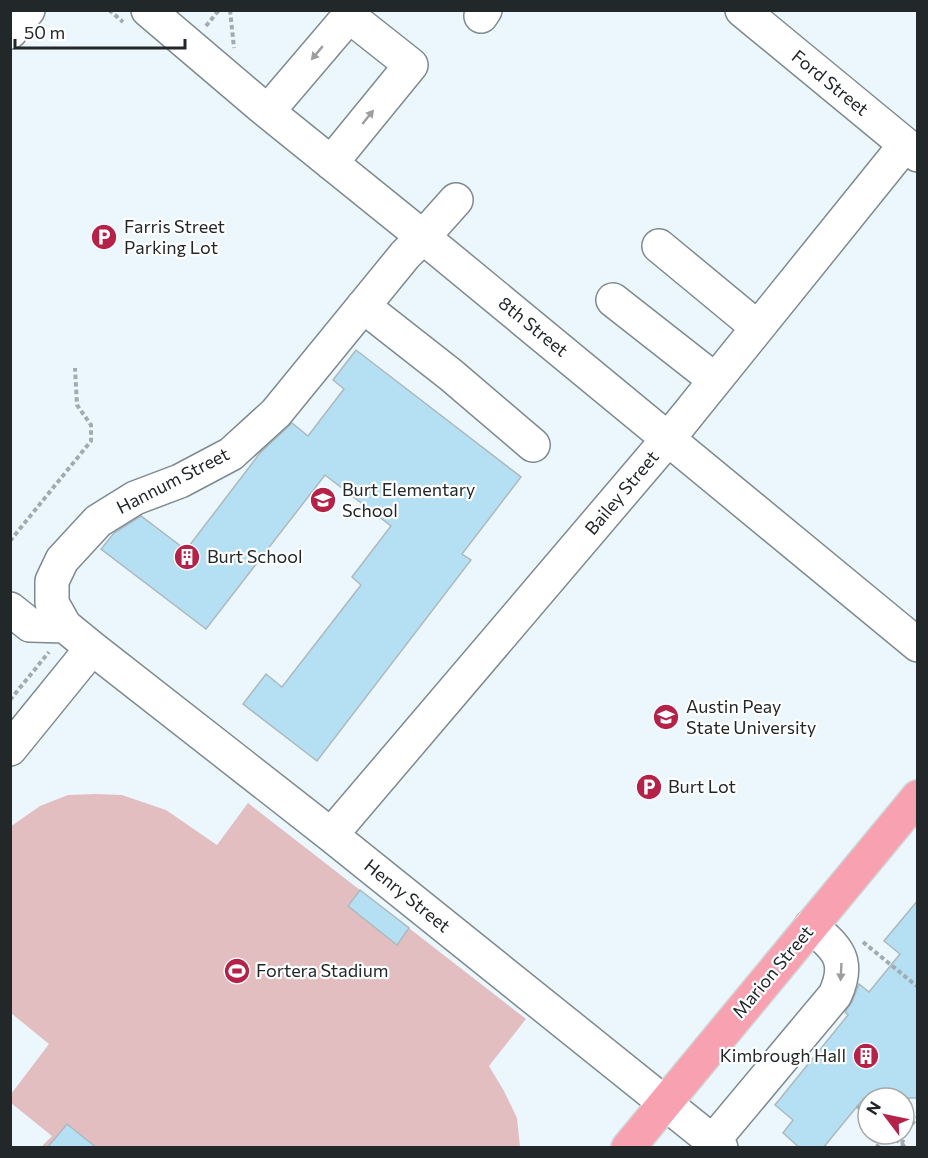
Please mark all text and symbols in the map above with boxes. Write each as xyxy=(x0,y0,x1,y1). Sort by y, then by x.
scale bar xyxy=(15,12,184,50)
text: 50 m xyxy=(24,21,65,43)
one-way arrow xyxy=(311,45,324,61)
street label: Ford Street xyxy=(788,45,873,120)
one-way arrow xyxy=(362,110,374,125)
place label: Farris Street Parking Lot xyxy=(124,215,225,258)
parking icon: Farris Street Parking Lot xyxy=(89,222,119,252)
street label: 8th Street xyxy=(494,292,573,361)
street label: Hannum Street xyxy=(112,442,233,518)
street label: Bailey Street xyxy=(580,446,663,539)
place label: Burt Elementary School xyxy=(342,478,475,521)
school or university icon: Burt Elementary School xyxy=(308,485,338,515)
building icon: Burt School xyxy=(172,542,202,572)
place label: Burt School xyxy=(207,545,303,567)
place label: Austin Peay State University xyxy=(686,695,816,738)
school or university icon: Austin Peay State University xyxy=(651,702,681,732)
parking icon: Burt Lot xyxy=(634,772,664,802)
place label: Burt Lot xyxy=(668,775,736,797)
street label: Henry Street xyxy=(360,854,455,937)
street label: Marion Street xyxy=(727,921,817,1022)
sports icon: Fortera Stadium xyxy=(222,956,252,986)
place label: Fortera Stadium xyxy=(256,959,388,981)
one-way arrow xyxy=(836,963,846,982)
building icon: Kimbrough Hall xyxy=(851,1041,881,1071)
place label: Kimbrough Hall xyxy=(720,1044,846,1066)
north arrow xyxy=(856,1086,916,1146)
text: N xyxy=(862,1098,884,1118)

